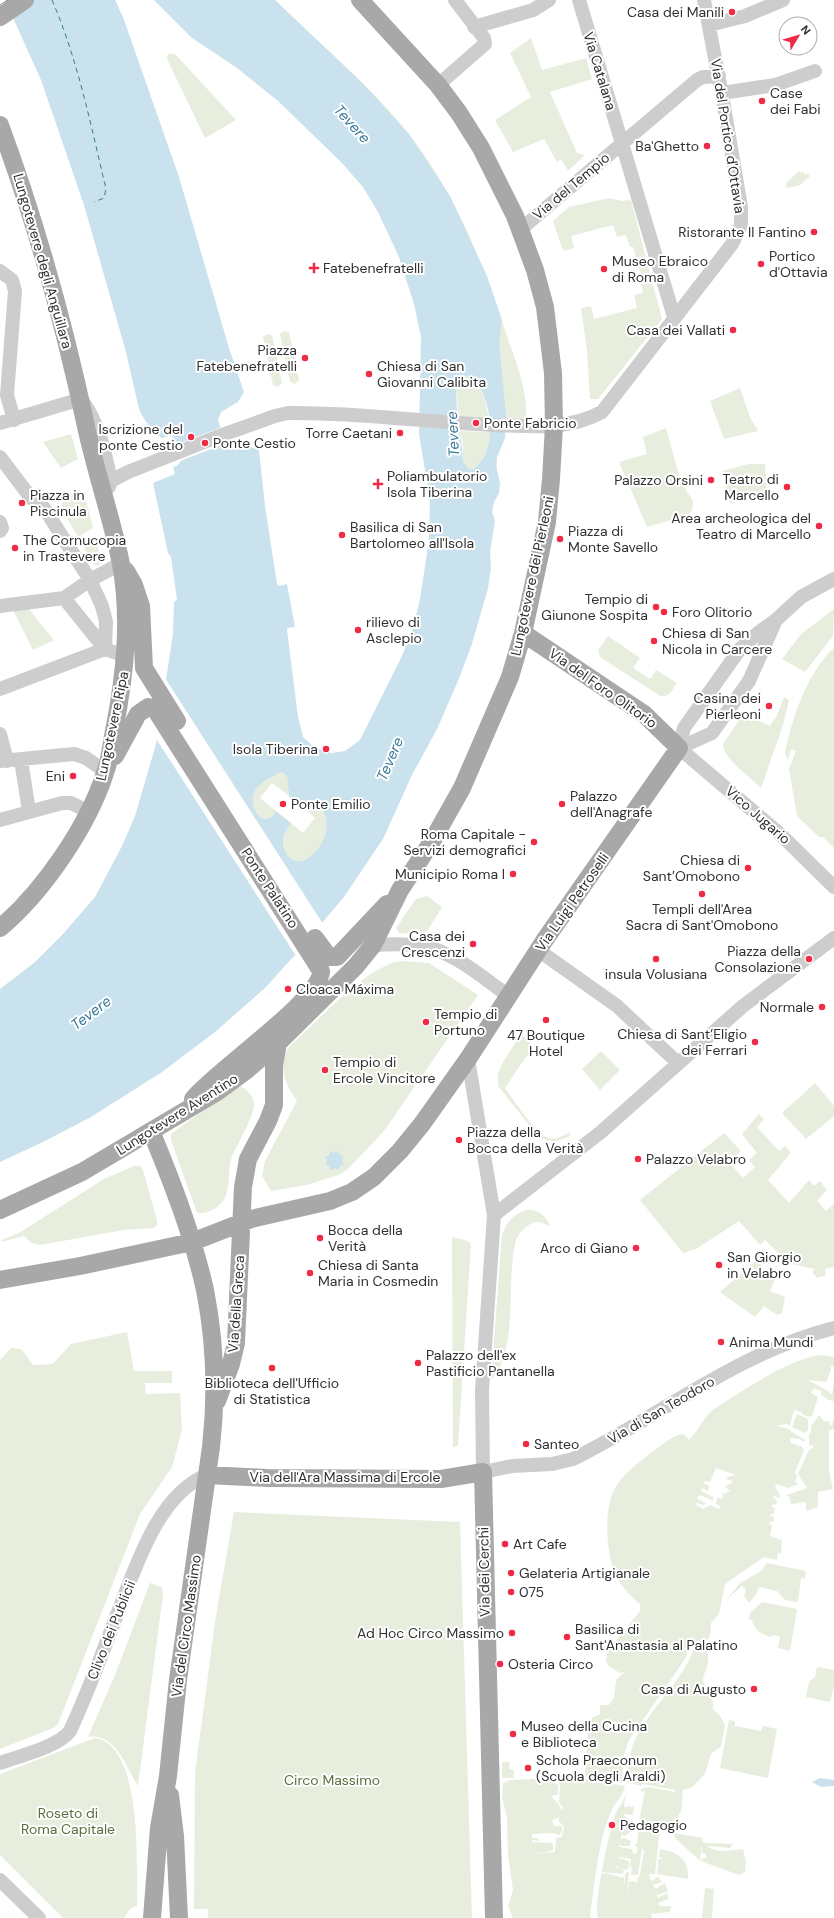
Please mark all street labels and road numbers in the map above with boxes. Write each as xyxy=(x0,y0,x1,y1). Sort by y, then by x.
street label: Via Catalana xyxy=(580,30,620,112)
street label: Via del Portico d'Ottavia xyxy=(707,57,749,215)
street label: Via del Tempio xyxy=(529,149,613,223)
street label: Lungotevere degli Anguillara xyxy=(9,171,77,351)
street label: Lungotevere dei Pierleoni xyxy=(506,495,558,657)
street label: Via del Foro Olitorio xyxy=(545,644,661,732)
street label: Lungotevere Ripa xyxy=(92,670,132,782)
street label: Vico Jugario xyxy=(722,782,794,848)
street label: Ponte Palatino xyxy=(237,844,303,932)
street label: Via Luigi Petroselli xyxy=(531,849,613,955)
street label: Lungotevere Aventino xyxy=(113,1069,241,1159)
street label: Via della Greca xyxy=(224,1255,248,1353)
street label: Via di San Teodoro xyxy=(604,1372,718,1448)
street label: Via dell'Ara Massima di Ercole xyxy=(250,1468,441,1486)
street label: Via dei Cerchi xyxy=(474,1527,494,1617)
street label: Via del Circo Massimo xyxy=(167,1554,205,1698)
street label: Clivo dei Publicii xyxy=(83,1578,139,1682)

